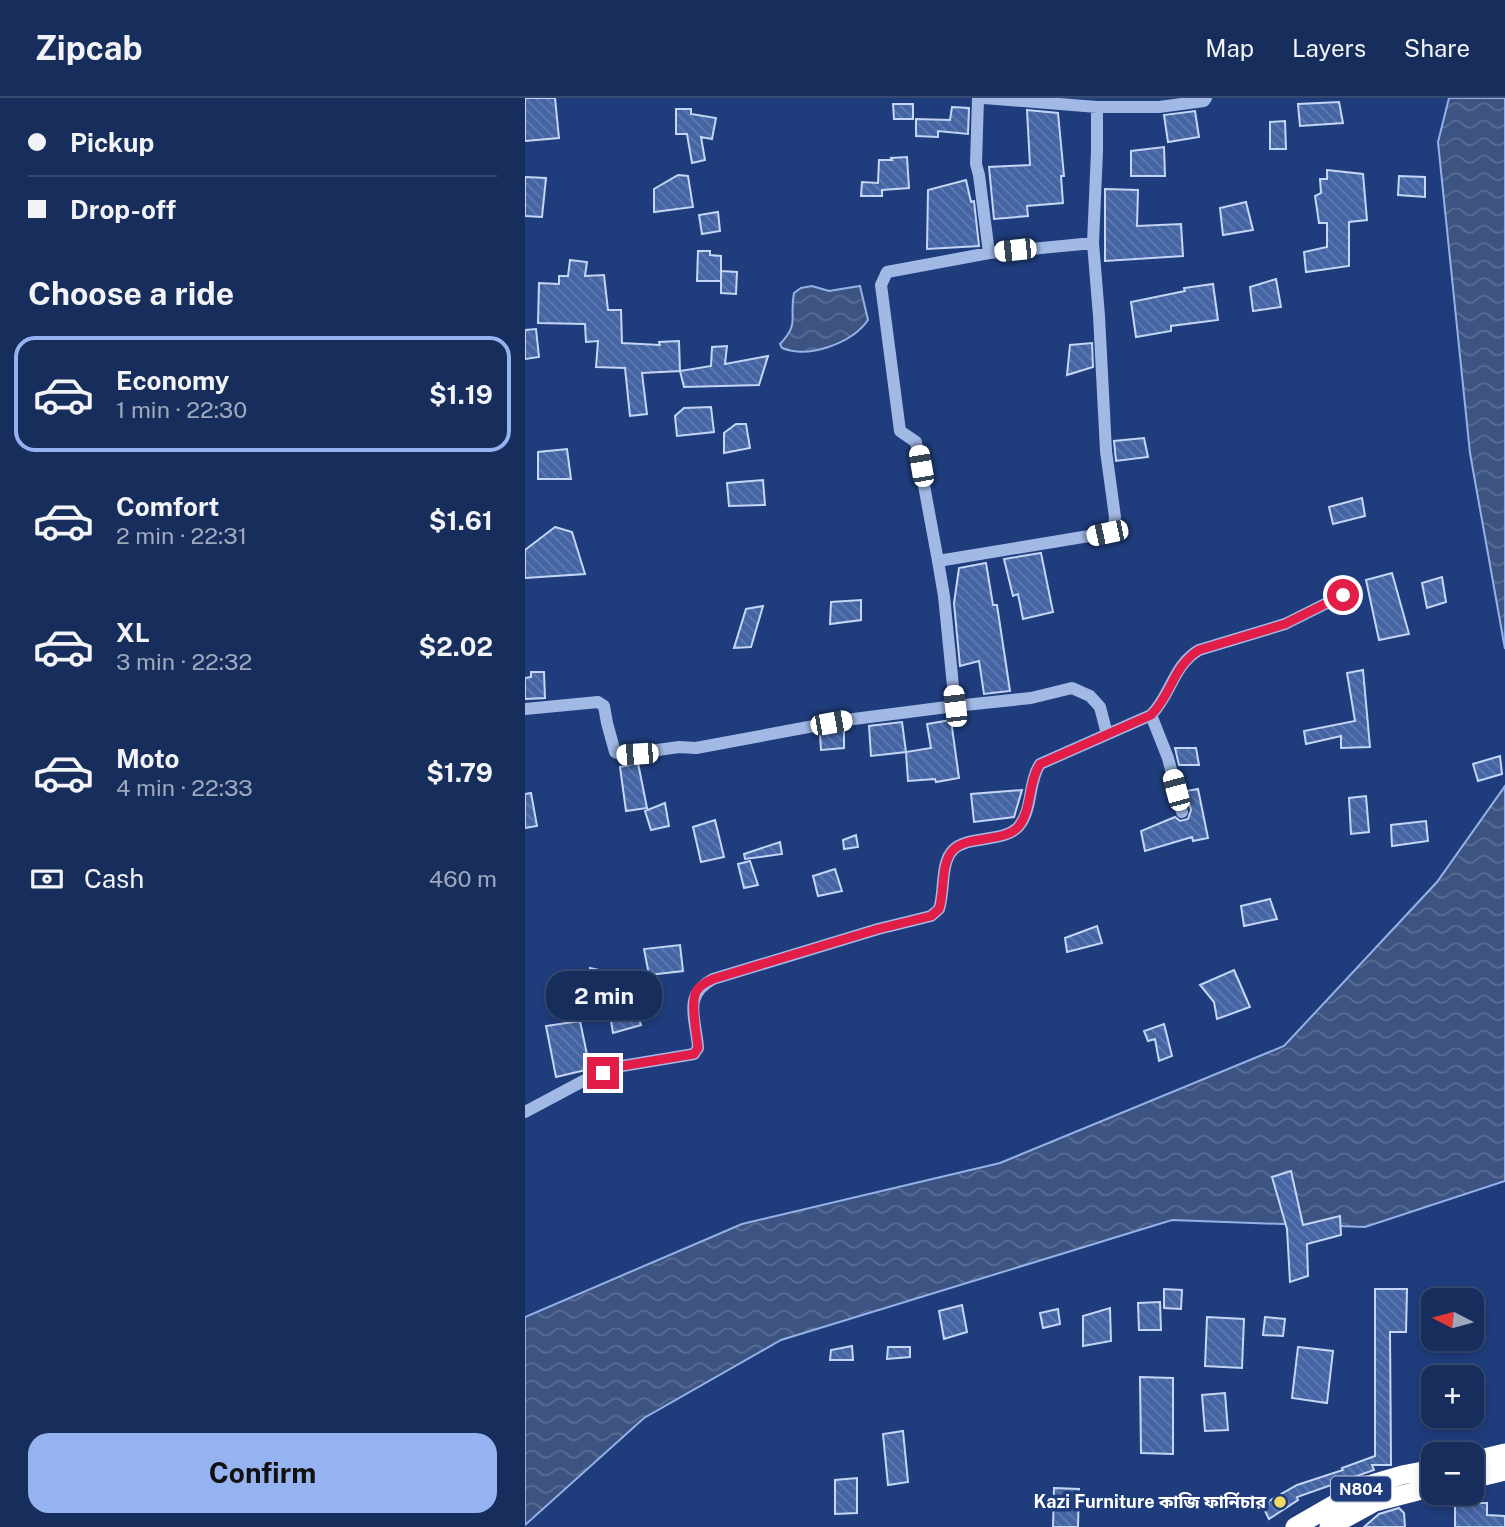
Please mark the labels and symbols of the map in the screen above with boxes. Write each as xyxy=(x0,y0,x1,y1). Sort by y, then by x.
car xyxy=(994,237,1037,263)
car xyxy=(908,443,935,489)
car xyxy=(1085,518,1130,548)
route start xyxy=(1327,579,1359,611)
car xyxy=(943,684,968,728)
car xyxy=(809,709,854,737)
car xyxy=(616,742,659,766)
car xyxy=(1161,767,1192,813)
callout: 2 min xyxy=(545,972,661,1020)
route end xyxy=(587,1057,619,1089)
north arrow xyxy=(1421,1288,1484,1351)
road number: N804 xyxy=(1331,1476,1391,1502)
place label: Kazi Furniture কাজি ফার্নিচার xyxy=(1034,1491,1267,1512)
marker: Kazi Furniture কাজি ফার্নিচার xyxy=(1272,1494,1288,1510)

